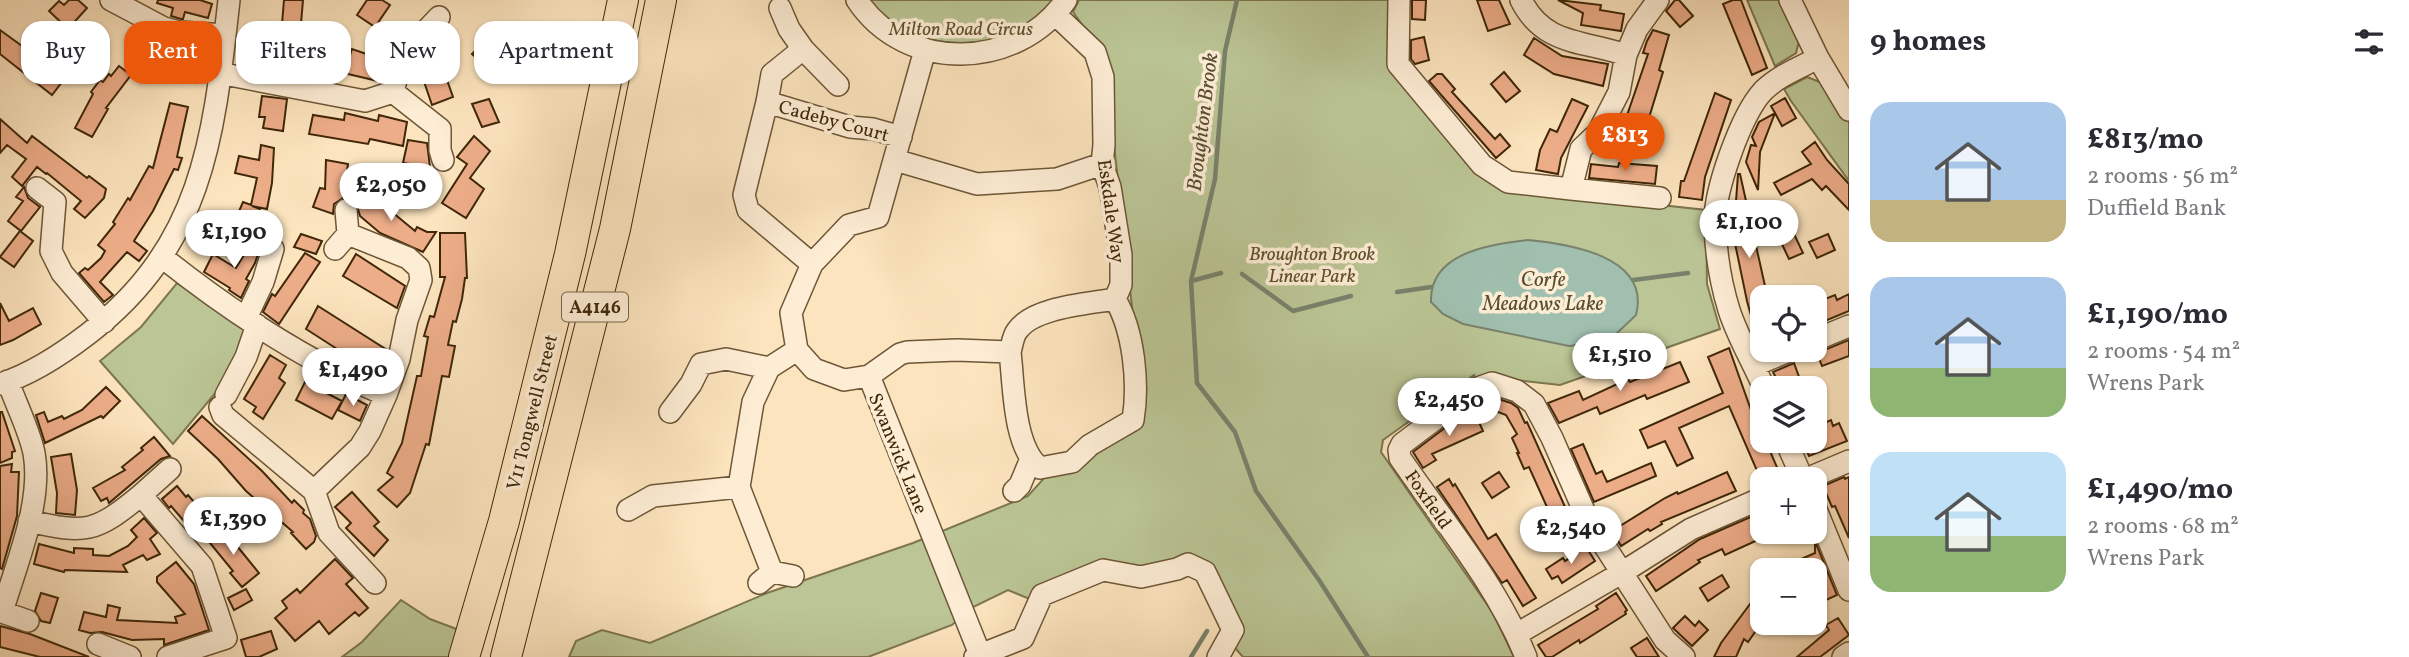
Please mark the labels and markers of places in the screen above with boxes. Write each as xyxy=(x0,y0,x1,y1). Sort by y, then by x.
pin: £813 xyxy=(1584,114,1666,173)
pin: £2,050 xyxy=(334,164,448,223)
pin: £1,100 xyxy=(1692,201,1806,260)
pin: £1,190 xyxy=(177,210,291,270)
pin: £1,510 xyxy=(1563,334,1677,393)
pin: £1,490 xyxy=(296,348,410,408)
pin: £2,450 xyxy=(1392,378,1506,438)
pin: £1,390 xyxy=(176,498,290,557)
pin: £2,540 xyxy=(1514,506,1628,566)

